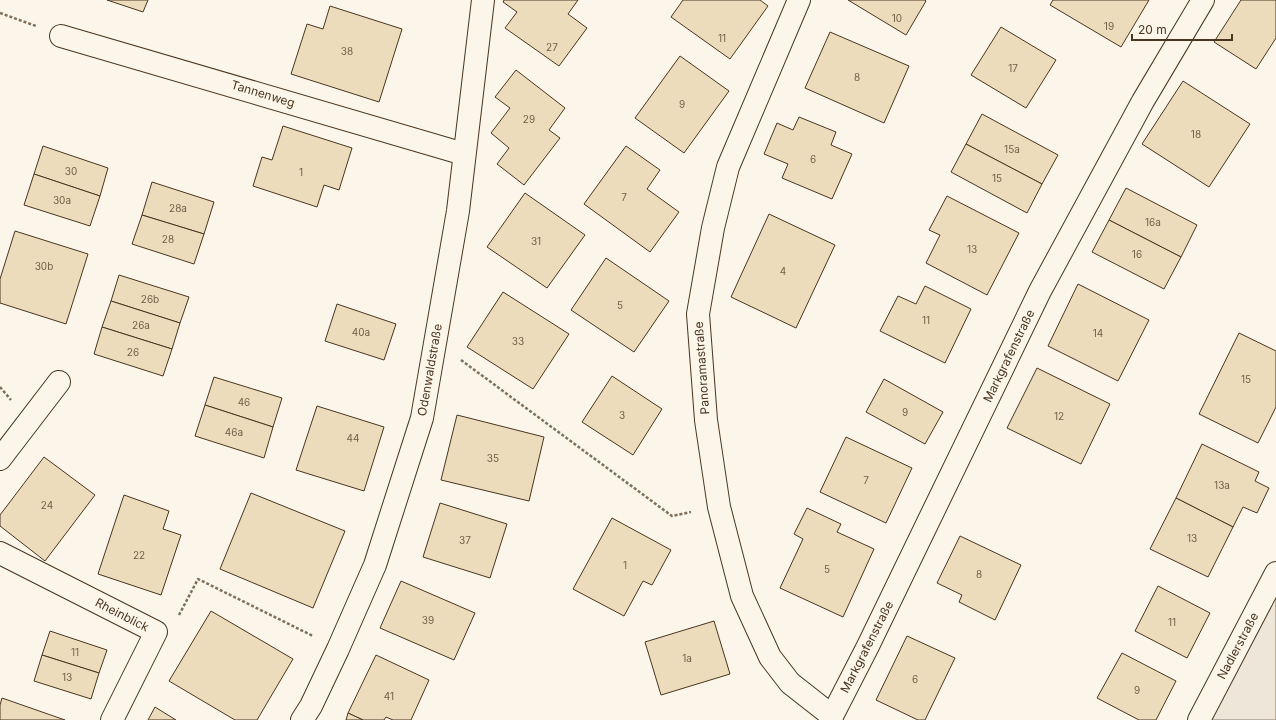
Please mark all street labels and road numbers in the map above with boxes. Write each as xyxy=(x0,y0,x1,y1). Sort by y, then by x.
street label: Tannenweg xyxy=(229,77,297,110)
street label: Markgrafenstraße xyxy=(980,307,1037,405)
street label: Panoramastraße xyxy=(691,321,712,415)
street label: Odenwaldstraße xyxy=(414,323,445,417)
street label: Rheinblick xyxy=(93,595,152,635)
street label: Markgrafenstraße xyxy=(837,598,896,695)
street label: Nadlerstraße xyxy=(1214,610,1261,682)

